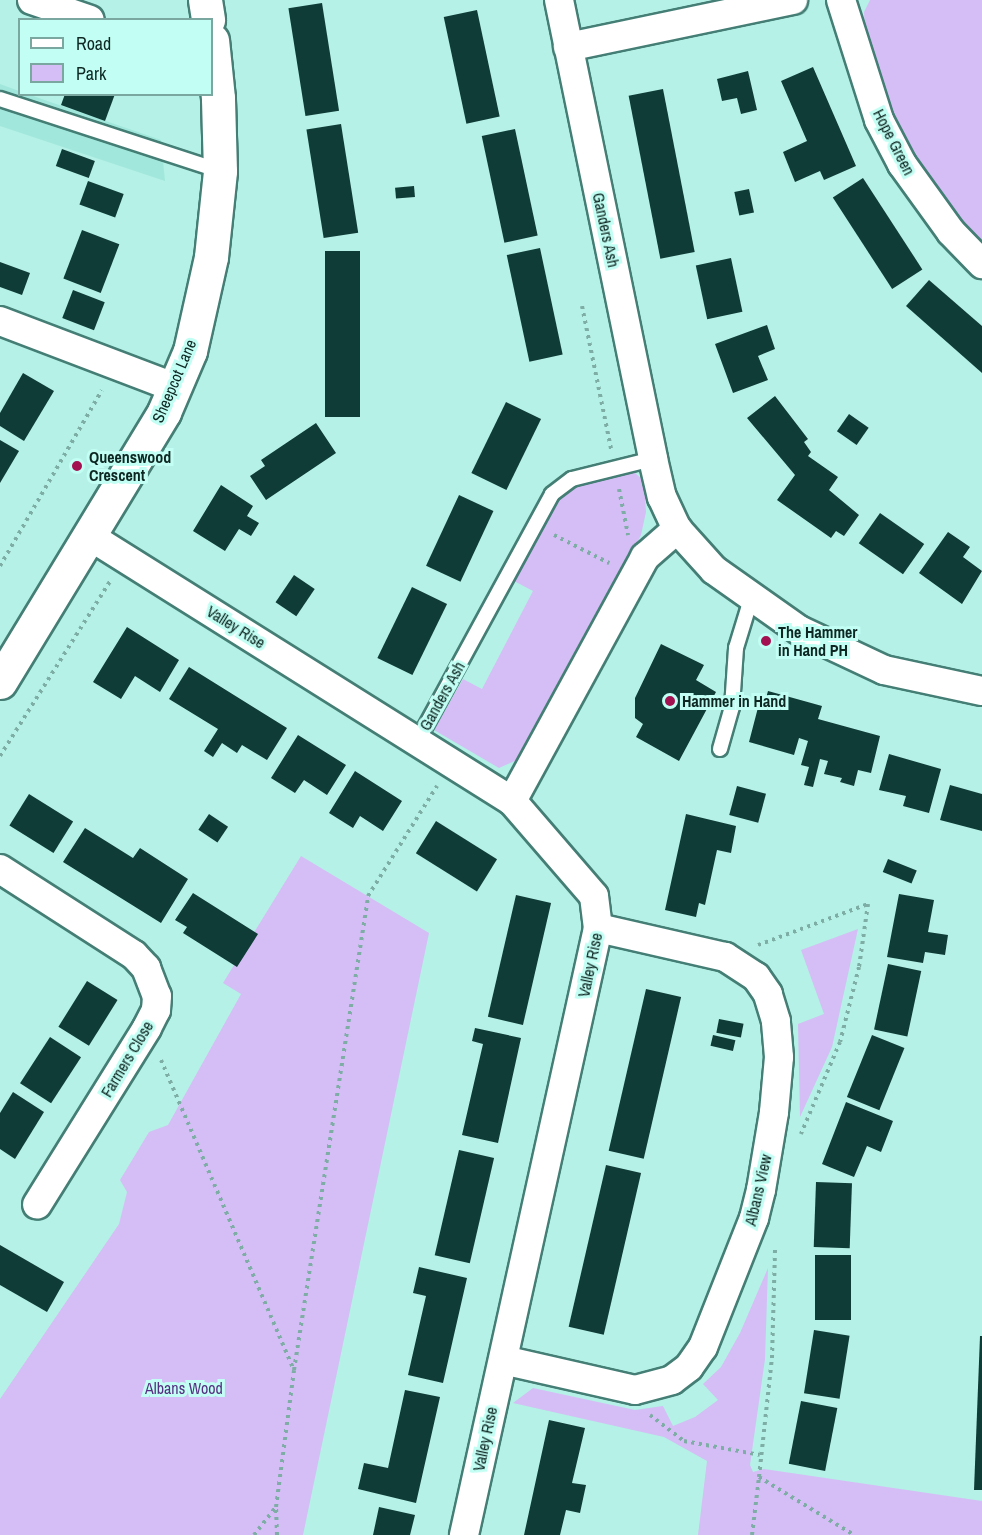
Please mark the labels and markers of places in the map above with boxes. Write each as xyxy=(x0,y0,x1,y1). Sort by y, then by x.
place label: Queenswood Crescent xyxy=(89,447,171,485)
marker: Queenswood Crescent xyxy=(70,459,84,473)
place label: The Hammer in Hand PH xyxy=(778,622,857,660)
marker: The Hammer in Hand PH xyxy=(759,634,773,648)
place label: Hammer in Hand xyxy=(682,691,786,711)
marker: Hammer in Hand xyxy=(663,694,677,708)

